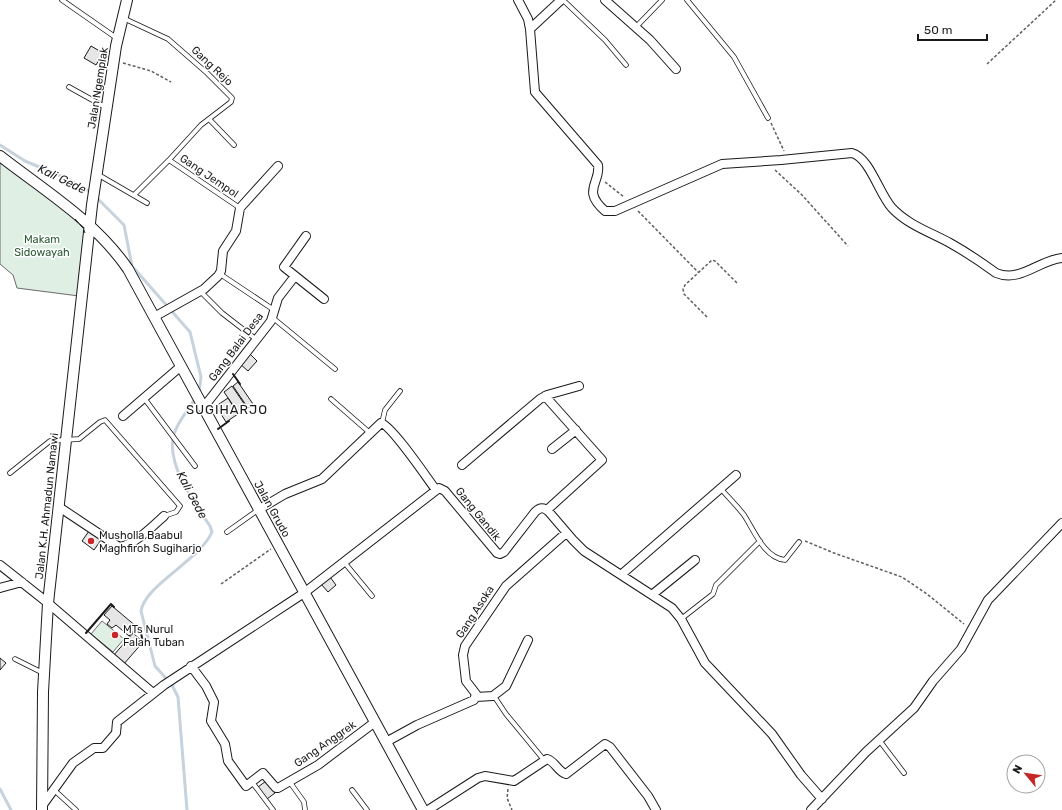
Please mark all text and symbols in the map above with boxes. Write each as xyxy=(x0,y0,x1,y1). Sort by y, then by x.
scale bar xyxy=(918,16,987,42)
text: 50 m xyxy=(924,23,952,37)
street label: Gang Rejo xyxy=(189,44,235,88)
street label: Jalan Ngemplak xyxy=(85,46,111,130)
street label: Gang Jempol xyxy=(177,152,241,200)
water label: Kali Gede xyxy=(36,161,89,197)
park label: Makam Sidowayah xyxy=(14,233,70,259)
street label: Gang Balai Desa xyxy=(206,310,266,384)
district label: SUGIHARJO xyxy=(186,402,268,417)
street label: Jalan K.H. Ahmadun Namawi xyxy=(33,432,61,580)
water label: Kali Gede xyxy=(174,469,210,521)
street label: Jalan Grudo xyxy=(251,479,293,539)
street label: Gang Gandik xyxy=(453,485,504,543)
place label: Musholla Baabul Maghfiroh Sugiharjo xyxy=(99,529,202,555)
marker: Musholla Baabul Maghfiroh Sugiharjo xyxy=(86,536,96,546)
street label: Gang Asoka xyxy=(453,583,497,641)
place label: MTs Nurul Falah Tuban xyxy=(123,623,184,649)
marker: MTs Nurul Falah Tuban xyxy=(110,630,120,640)
street label: Gang Anggrek xyxy=(292,718,359,770)
north arrow xyxy=(1006,754,1046,794)
text: N xyxy=(1010,763,1025,776)

